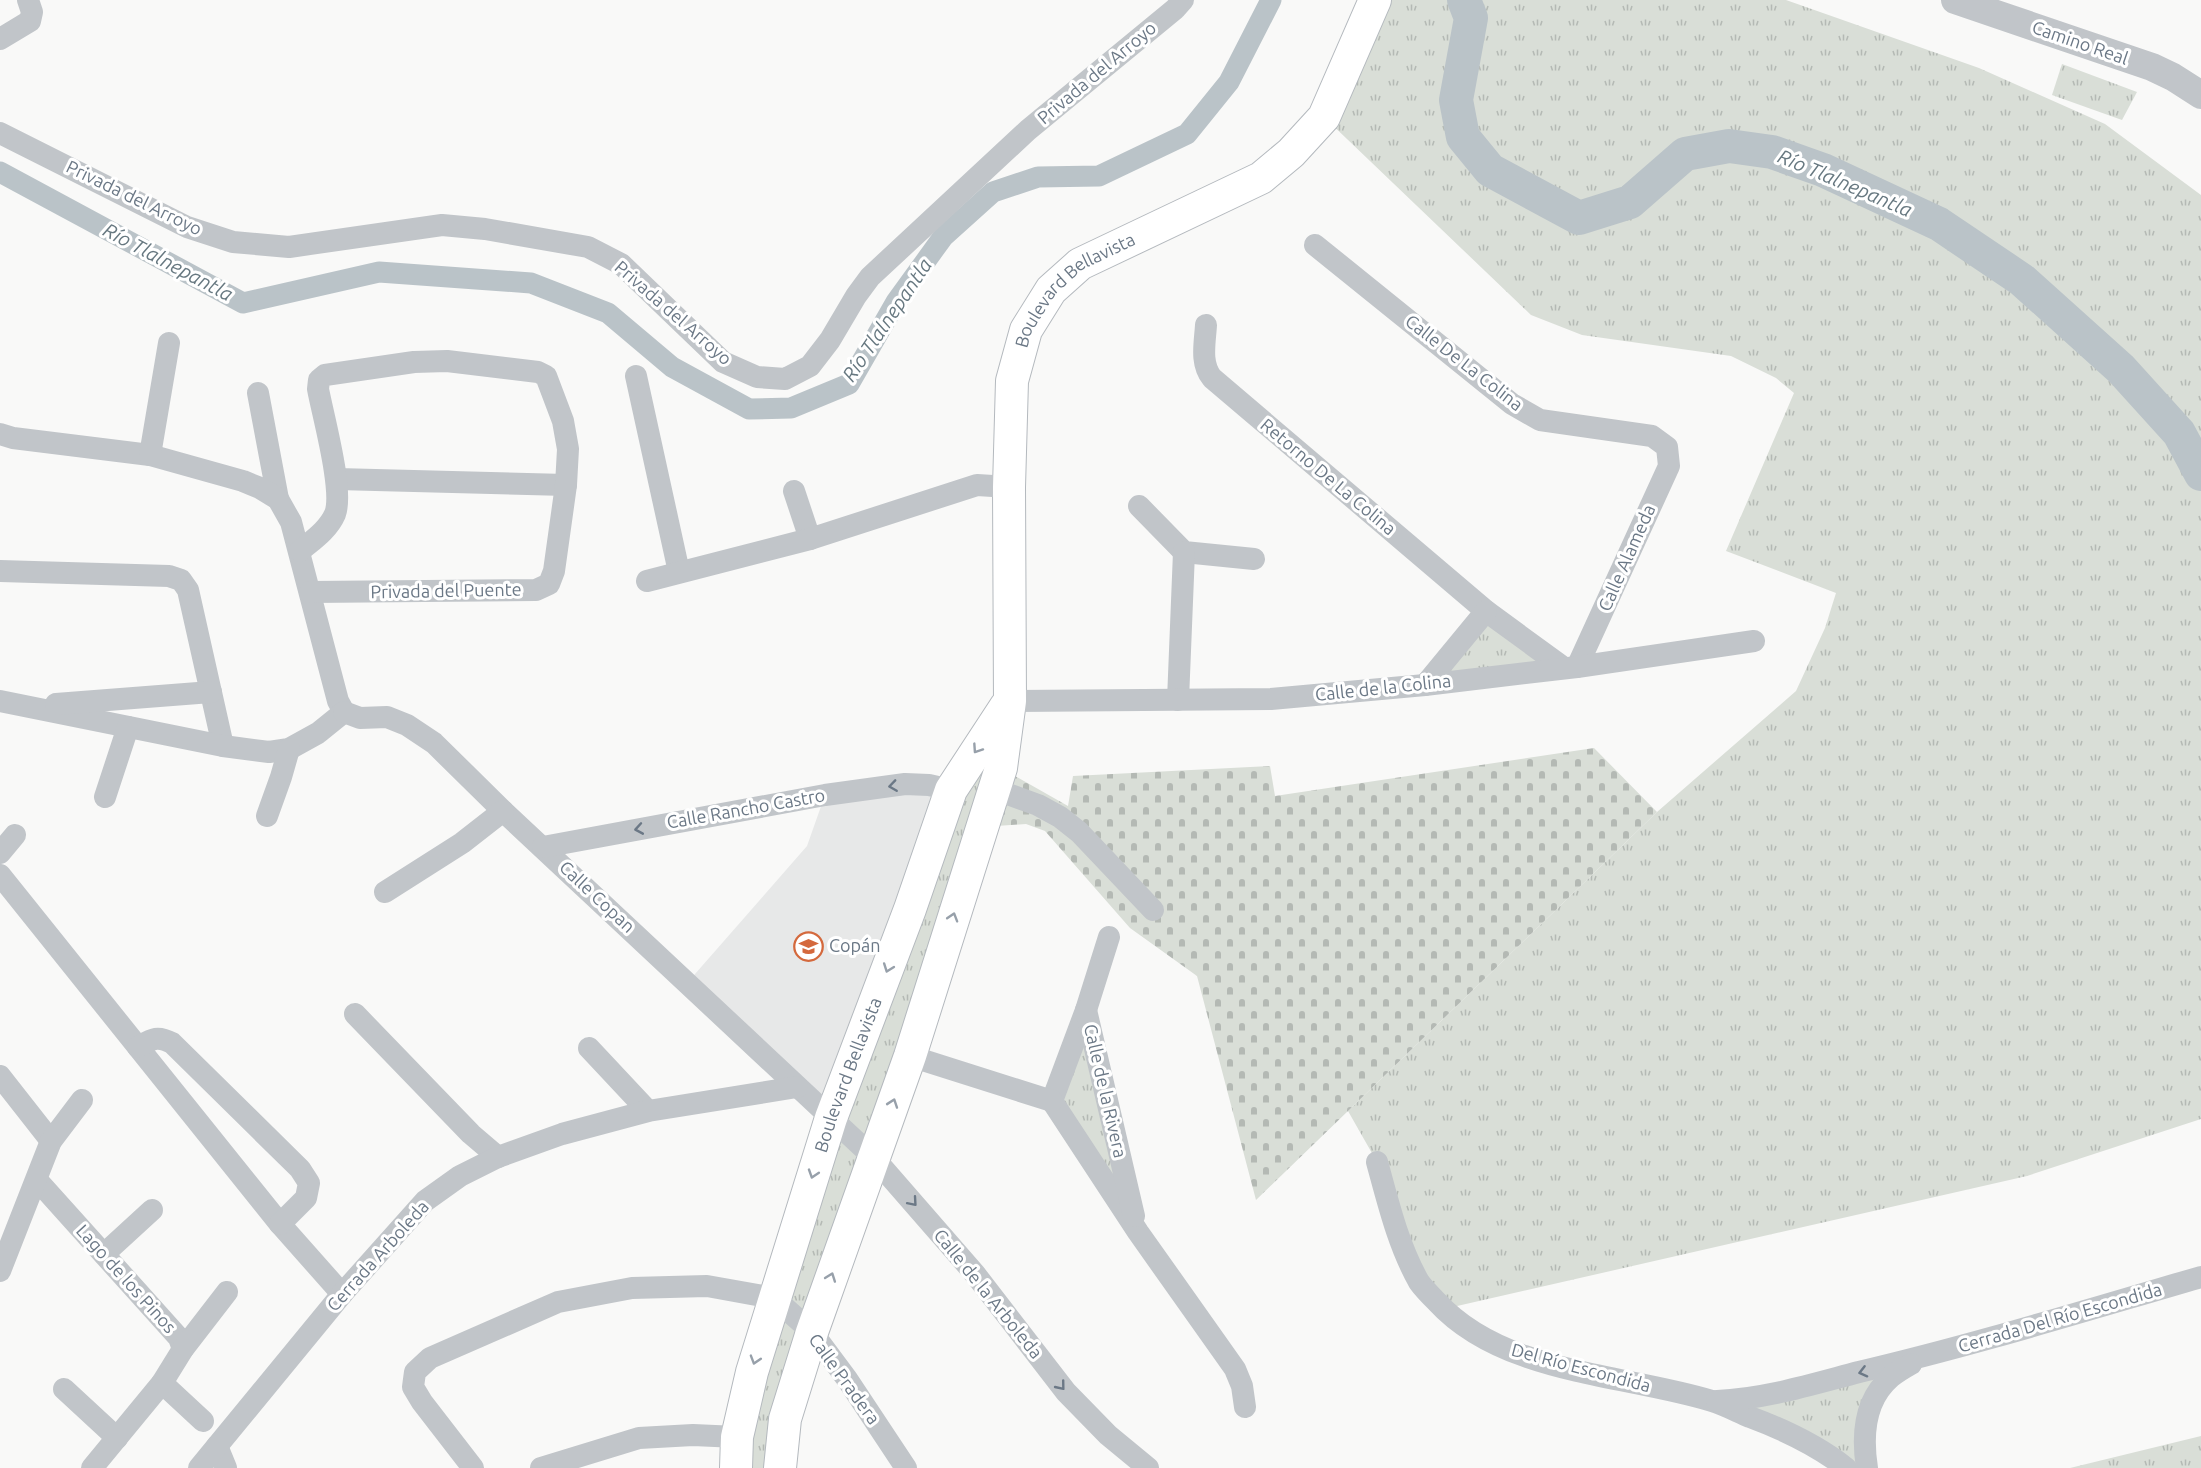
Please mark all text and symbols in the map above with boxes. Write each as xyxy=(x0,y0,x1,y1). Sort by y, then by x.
street label: Camino Real xyxy=(2030,16,2131,68)
street label: Privada del Arroyo xyxy=(1033,17,1160,128)
water label: Río Tlalnepantla xyxy=(1775,144,1916,221)
street label: Privada del Arroyo xyxy=(63,156,205,239)
water label: Río Tlalnepantla xyxy=(100,218,237,305)
street label: Boulevard Bellavista xyxy=(1011,228,1138,349)
water label: Río Tlalnepantla xyxy=(837,254,936,386)
street label: Privada del Arroyo xyxy=(611,256,736,368)
street label: Calle De La Colina xyxy=(1402,310,1527,414)
street label: Retorno De La Colina xyxy=(1257,414,1400,539)
street label: Calle Alameda xyxy=(1594,501,1659,614)
street label: Privada del Puente xyxy=(370,579,522,601)
street label: Calle de la Colina xyxy=(1314,670,1452,704)
one-way arrow xyxy=(973,742,984,753)
one-way arrow xyxy=(888,779,897,791)
street label: Calle Rancho Castro xyxy=(665,784,827,832)
one-way arrow xyxy=(634,822,644,835)
street label: Calle Copan xyxy=(556,856,639,936)
one-way arrow xyxy=(946,912,958,923)
school or university icon: Copán xyxy=(792,930,824,962)
place label: Copán xyxy=(829,935,881,955)
one-way arrow xyxy=(883,961,895,972)
street label: Boulevard Bellavista xyxy=(810,994,885,1155)
street label: Calle de la Rivera xyxy=(1081,1022,1131,1160)
one-way arrow xyxy=(886,1098,899,1109)
one-way arrow xyxy=(808,1168,821,1179)
one-way arrow xyxy=(905,1195,916,1206)
street label: Cerrada Arboleda xyxy=(322,1196,432,1315)
street label: Lago de los Pinos xyxy=(73,1220,181,1337)
street label: Calle de la Arboleda xyxy=(930,1225,1047,1362)
one-way arrow xyxy=(824,1272,837,1283)
street label: Cerrada Del Río Escondida xyxy=(1955,1278,2164,1356)
street label: Calle Pradera xyxy=(805,1329,884,1428)
street label: Del Río Escondida xyxy=(1509,1339,1653,1395)
one-way arrow xyxy=(750,1354,762,1365)
one-way arrow xyxy=(1858,1364,1868,1377)
one-way arrow xyxy=(1054,1379,1065,1390)

